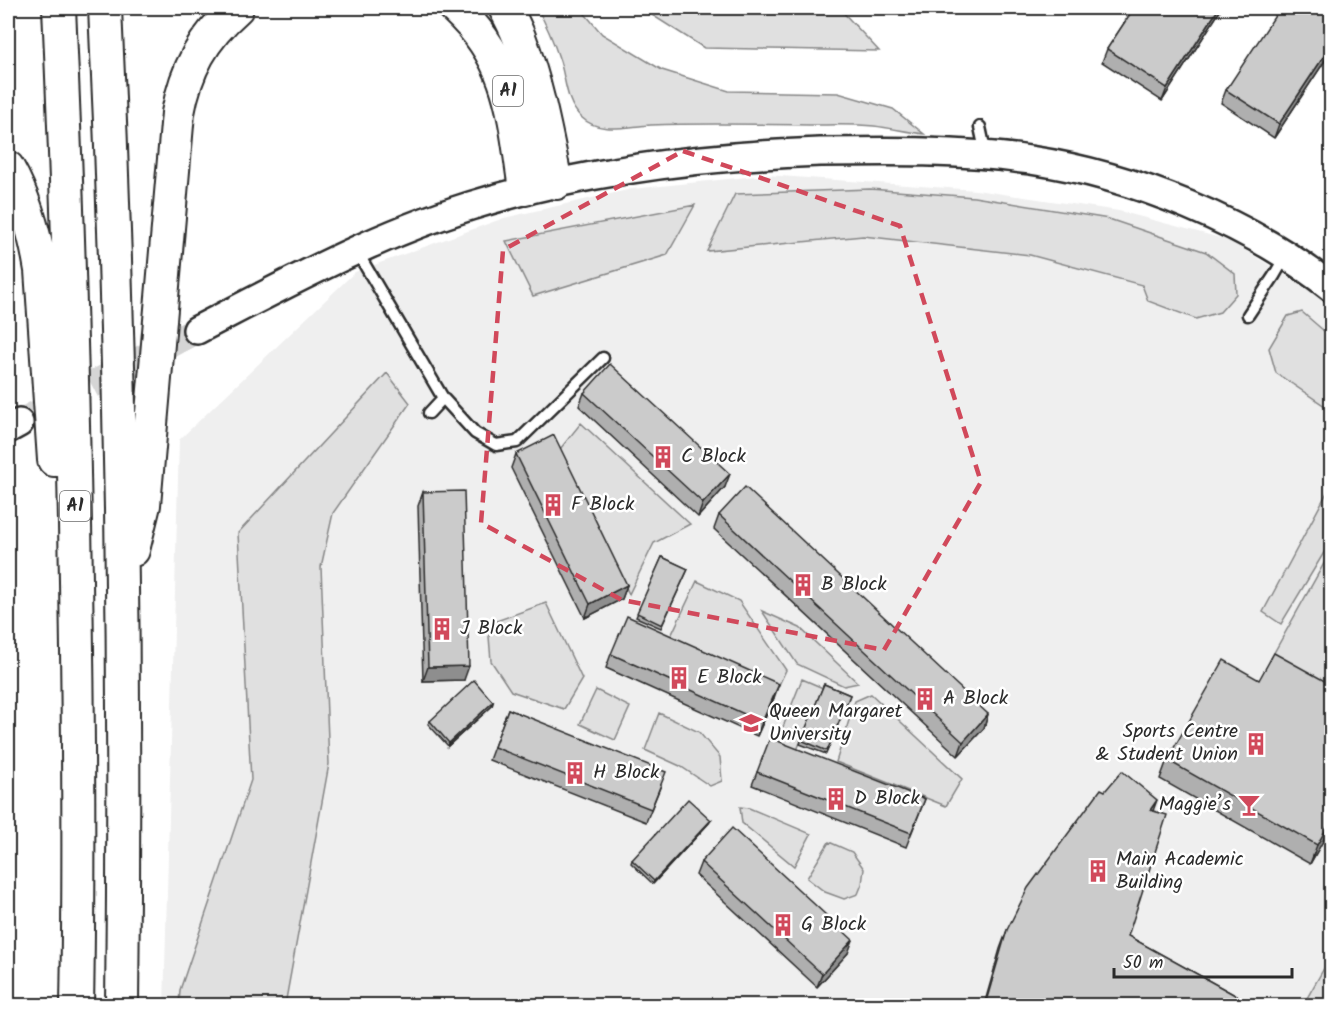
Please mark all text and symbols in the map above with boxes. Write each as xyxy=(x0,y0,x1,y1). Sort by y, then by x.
road number: A1 xyxy=(493,76,523,106)
place label: C Block xyxy=(681,441,747,473)
building icon: C Block xyxy=(650,444,676,470)
place label: F Block xyxy=(571,489,635,521)
road number: A1 xyxy=(60,491,90,521)
building icon: F Block xyxy=(540,492,566,518)
place label: B Block xyxy=(821,569,887,601)
building icon: B Block xyxy=(790,572,816,598)
place label: J Block xyxy=(460,613,523,645)
building icon: J Block xyxy=(429,616,455,642)
place label: E Block xyxy=(697,662,762,694)
building icon: E Block xyxy=(666,665,692,691)
place label: A Block xyxy=(943,683,1009,715)
building icon: A Block xyxy=(912,686,938,712)
place label: Queen Margaret University xyxy=(769,696,902,751)
school or university icon: Queen Margaret University xyxy=(738,710,764,736)
place label: Sports Centre & Student Union xyxy=(1095,716,1238,771)
building icon: Sports Centre & Student Union xyxy=(1243,731,1269,757)
place label: H Block xyxy=(593,757,660,789)
building icon: H Block xyxy=(562,760,588,786)
place label: D Block xyxy=(854,783,921,815)
building icon: D Block xyxy=(823,786,849,812)
place label: Maggie’s xyxy=(1159,789,1231,821)
bar icon: Maggie’s xyxy=(1236,792,1262,818)
place label: Main Academic Building xyxy=(1116,844,1244,899)
building icon: Main Academic Building xyxy=(1085,858,1111,884)
place label: G Block xyxy=(801,909,867,941)
building icon: G Block xyxy=(770,912,796,938)
scale bar xyxy=(1114,941,1292,979)
text: 50 m xyxy=(1123,949,1163,978)

